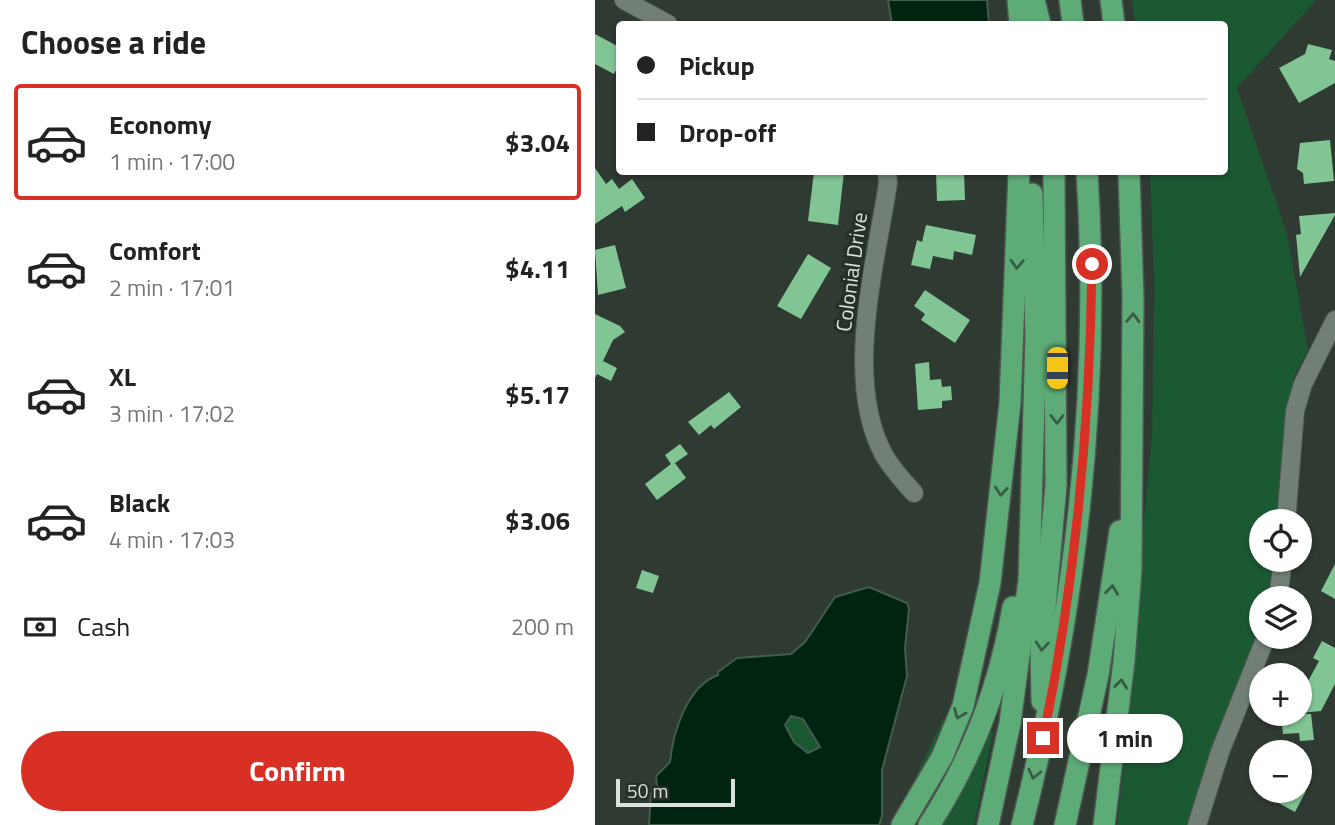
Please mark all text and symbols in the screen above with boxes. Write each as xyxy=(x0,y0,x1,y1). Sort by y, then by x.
text: Choose a ride xyxy=(21,18,206,66)
text: Pickup xyxy=(679,46,755,85)
text: Economy xyxy=(109,105,211,144)
icon: car xyxy=(25,111,88,174)
text: Drop-off xyxy=(679,113,776,152)
text: $3.04 xyxy=(505,123,570,162)
text: 1 min · 17:00 xyxy=(109,144,235,179)
street label: Colonial Drive xyxy=(827,210,875,334)
text: Comfort xyxy=(109,231,201,270)
icon: car xyxy=(25,237,88,300)
route start xyxy=(1076,248,1108,280)
text: $4.11 xyxy=(505,249,570,288)
one-way arrow xyxy=(1009,259,1024,270)
text: 2 min · 17:01 xyxy=(109,270,235,305)
one-way arrow xyxy=(1125,312,1140,323)
car xyxy=(1047,347,1068,389)
text: XL xyxy=(109,357,136,396)
icon: car xyxy=(25,363,88,426)
text: $5.17 xyxy=(505,375,570,414)
text: 3 min · 17:02 xyxy=(109,396,235,431)
one-way arrow xyxy=(1049,414,1065,425)
text: Black xyxy=(109,483,170,522)
one-way arrow xyxy=(994,485,1009,497)
icon: car xyxy=(25,489,88,552)
text: $3.06 xyxy=(505,501,570,540)
map controls xyxy=(1249,509,1312,803)
button: locate xyxy=(1249,509,1312,572)
text: 4 min · 17:03 xyxy=(109,522,235,557)
one-way arrow xyxy=(1104,584,1119,596)
button: layers xyxy=(1249,586,1312,649)
text: Cash xyxy=(77,607,130,646)
icon: cash xyxy=(21,608,59,646)
text: 200 m xyxy=(511,609,574,644)
one-way arrow xyxy=(1035,640,1050,651)
button: + xyxy=(1249,663,1312,726)
one-way arrow xyxy=(1114,678,1129,690)
one-way arrow xyxy=(954,708,968,720)
callout: 1 min xyxy=(1067,714,1183,762)
text: 1 min xyxy=(1097,721,1153,756)
route end xyxy=(1027,722,1059,754)
button: Confirm xyxy=(21,731,574,811)
button: − xyxy=(1249,740,1312,803)
one-way arrow xyxy=(1028,768,1043,780)
scale bar xyxy=(616,776,735,808)
text: 50 m xyxy=(627,776,668,805)

